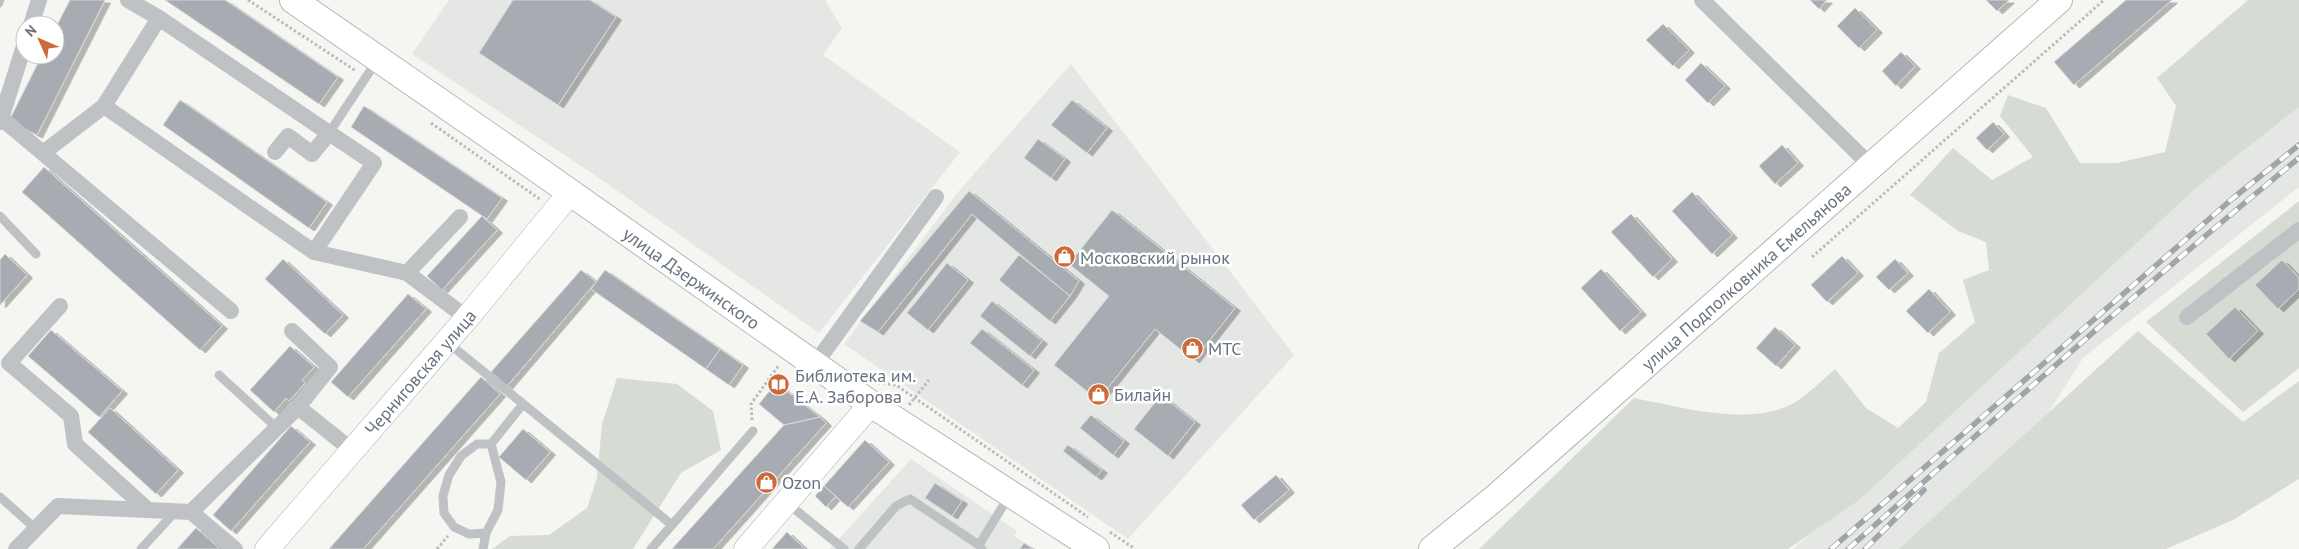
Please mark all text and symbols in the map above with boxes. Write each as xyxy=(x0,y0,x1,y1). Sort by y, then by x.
north arrow xyxy=(15,15,65,65)
text: N xyxy=(21,21,40,40)
street label: улица Подполковника Емельянова xyxy=(1636,178,1856,375)
street label: улица Дзержинского xyxy=(619,222,765,334)
shop icon: Московский рынок xyxy=(1052,245,1076,269)
place label: Московский рынок xyxy=(1080,246,1230,269)
street label: Черниговская улица xyxy=(359,304,481,440)
shop icon: МТС xyxy=(1180,336,1204,360)
place label: МТС xyxy=(1208,337,1242,360)
place label: Библиотека им. Е.А. Заборова xyxy=(795,364,916,408)
library icon: Библиотека им. Е.А. Заборова xyxy=(767,373,791,397)
shop icon: Билайн xyxy=(1086,382,1110,406)
place label: Билайн xyxy=(1114,383,1171,406)
shop icon: Ozon xyxy=(754,470,778,494)
place label: Ozon xyxy=(782,471,821,494)

